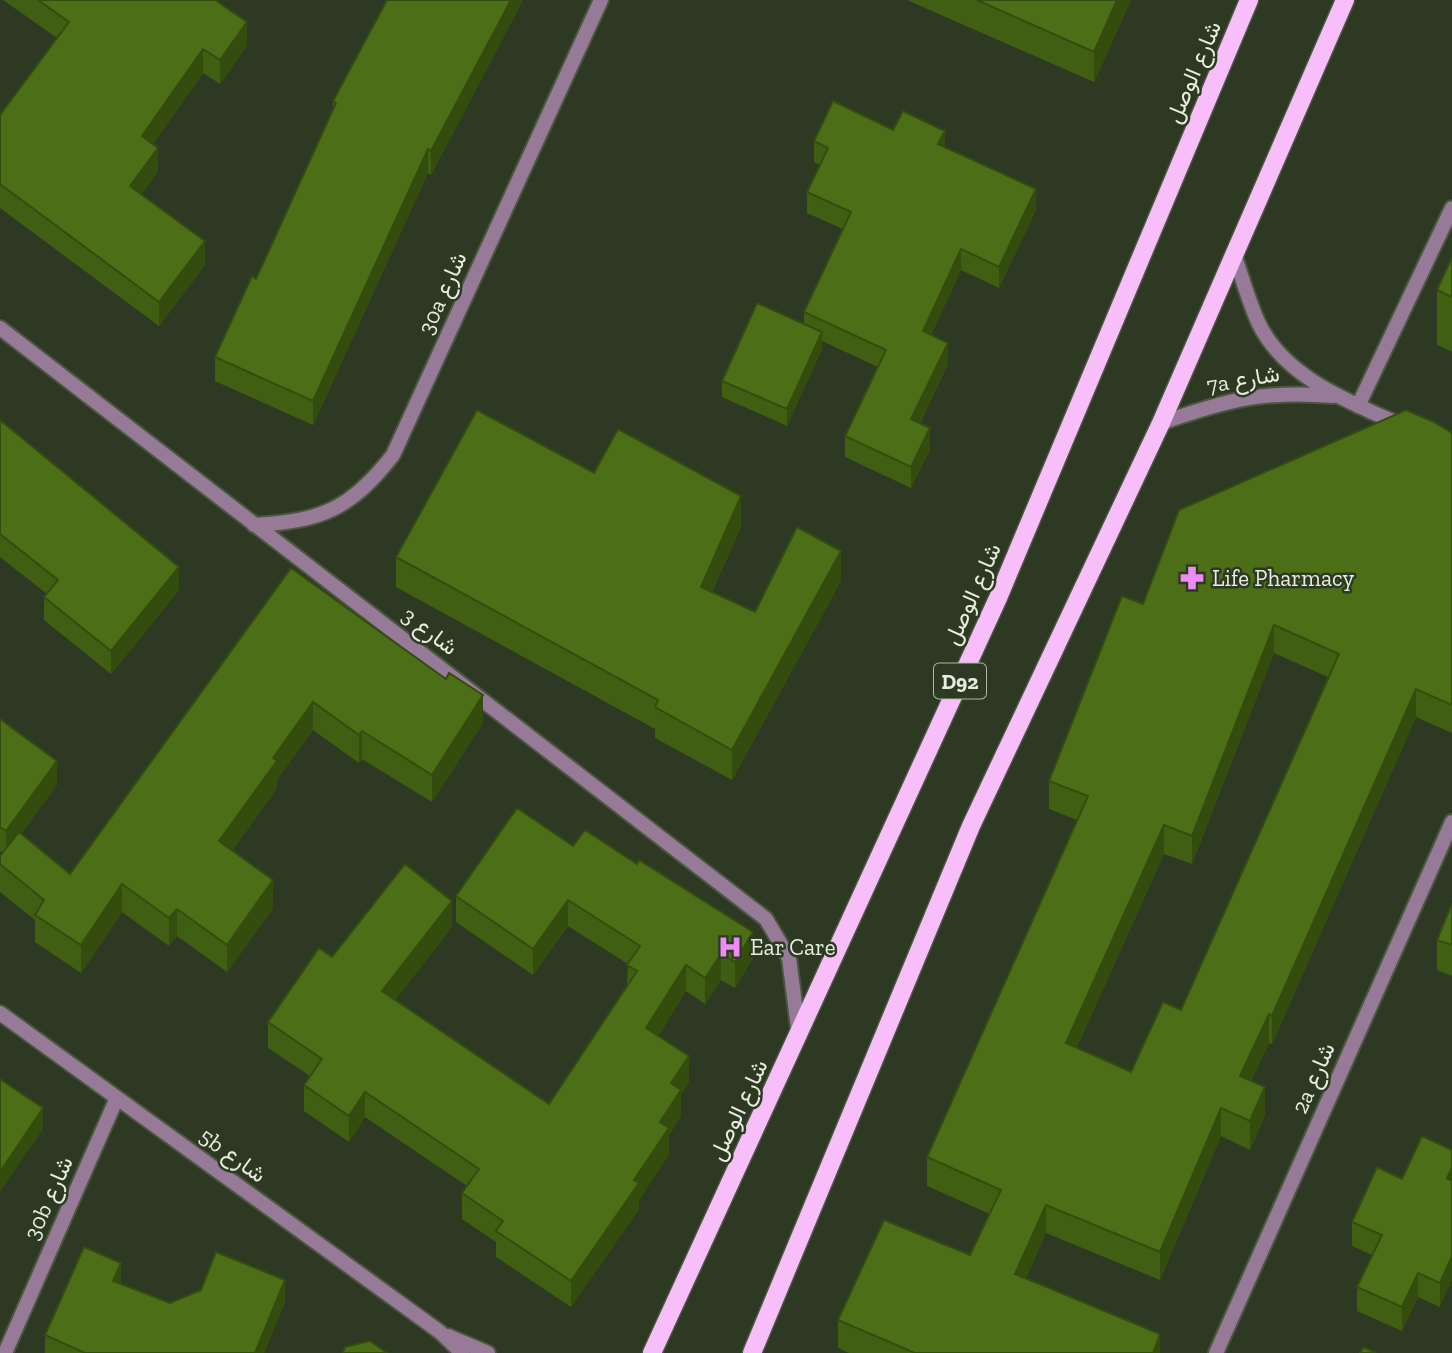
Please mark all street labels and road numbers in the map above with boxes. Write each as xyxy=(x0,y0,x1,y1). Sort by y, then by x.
street label: شارع الوصل xyxy=(1159,17,1229,128)
street label: 30a شارع xyxy=(411,248,474,339)
street label: 7a شارع xyxy=(1204,359,1282,401)
street label: شارع الوصل xyxy=(937,539,1009,650)
street label: شارع 3 xyxy=(395,601,463,663)
road number: D92 xyxy=(934,664,986,698)
street label: 2a شارع xyxy=(1285,1038,1343,1119)
street label: شارع الوصل xyxy=(702,1055,775,1166)
street label: 5b شارع xyxy=(193,1121,272,1190)
street label: 30b شارع xyxy=(17,1152,81,1245)

